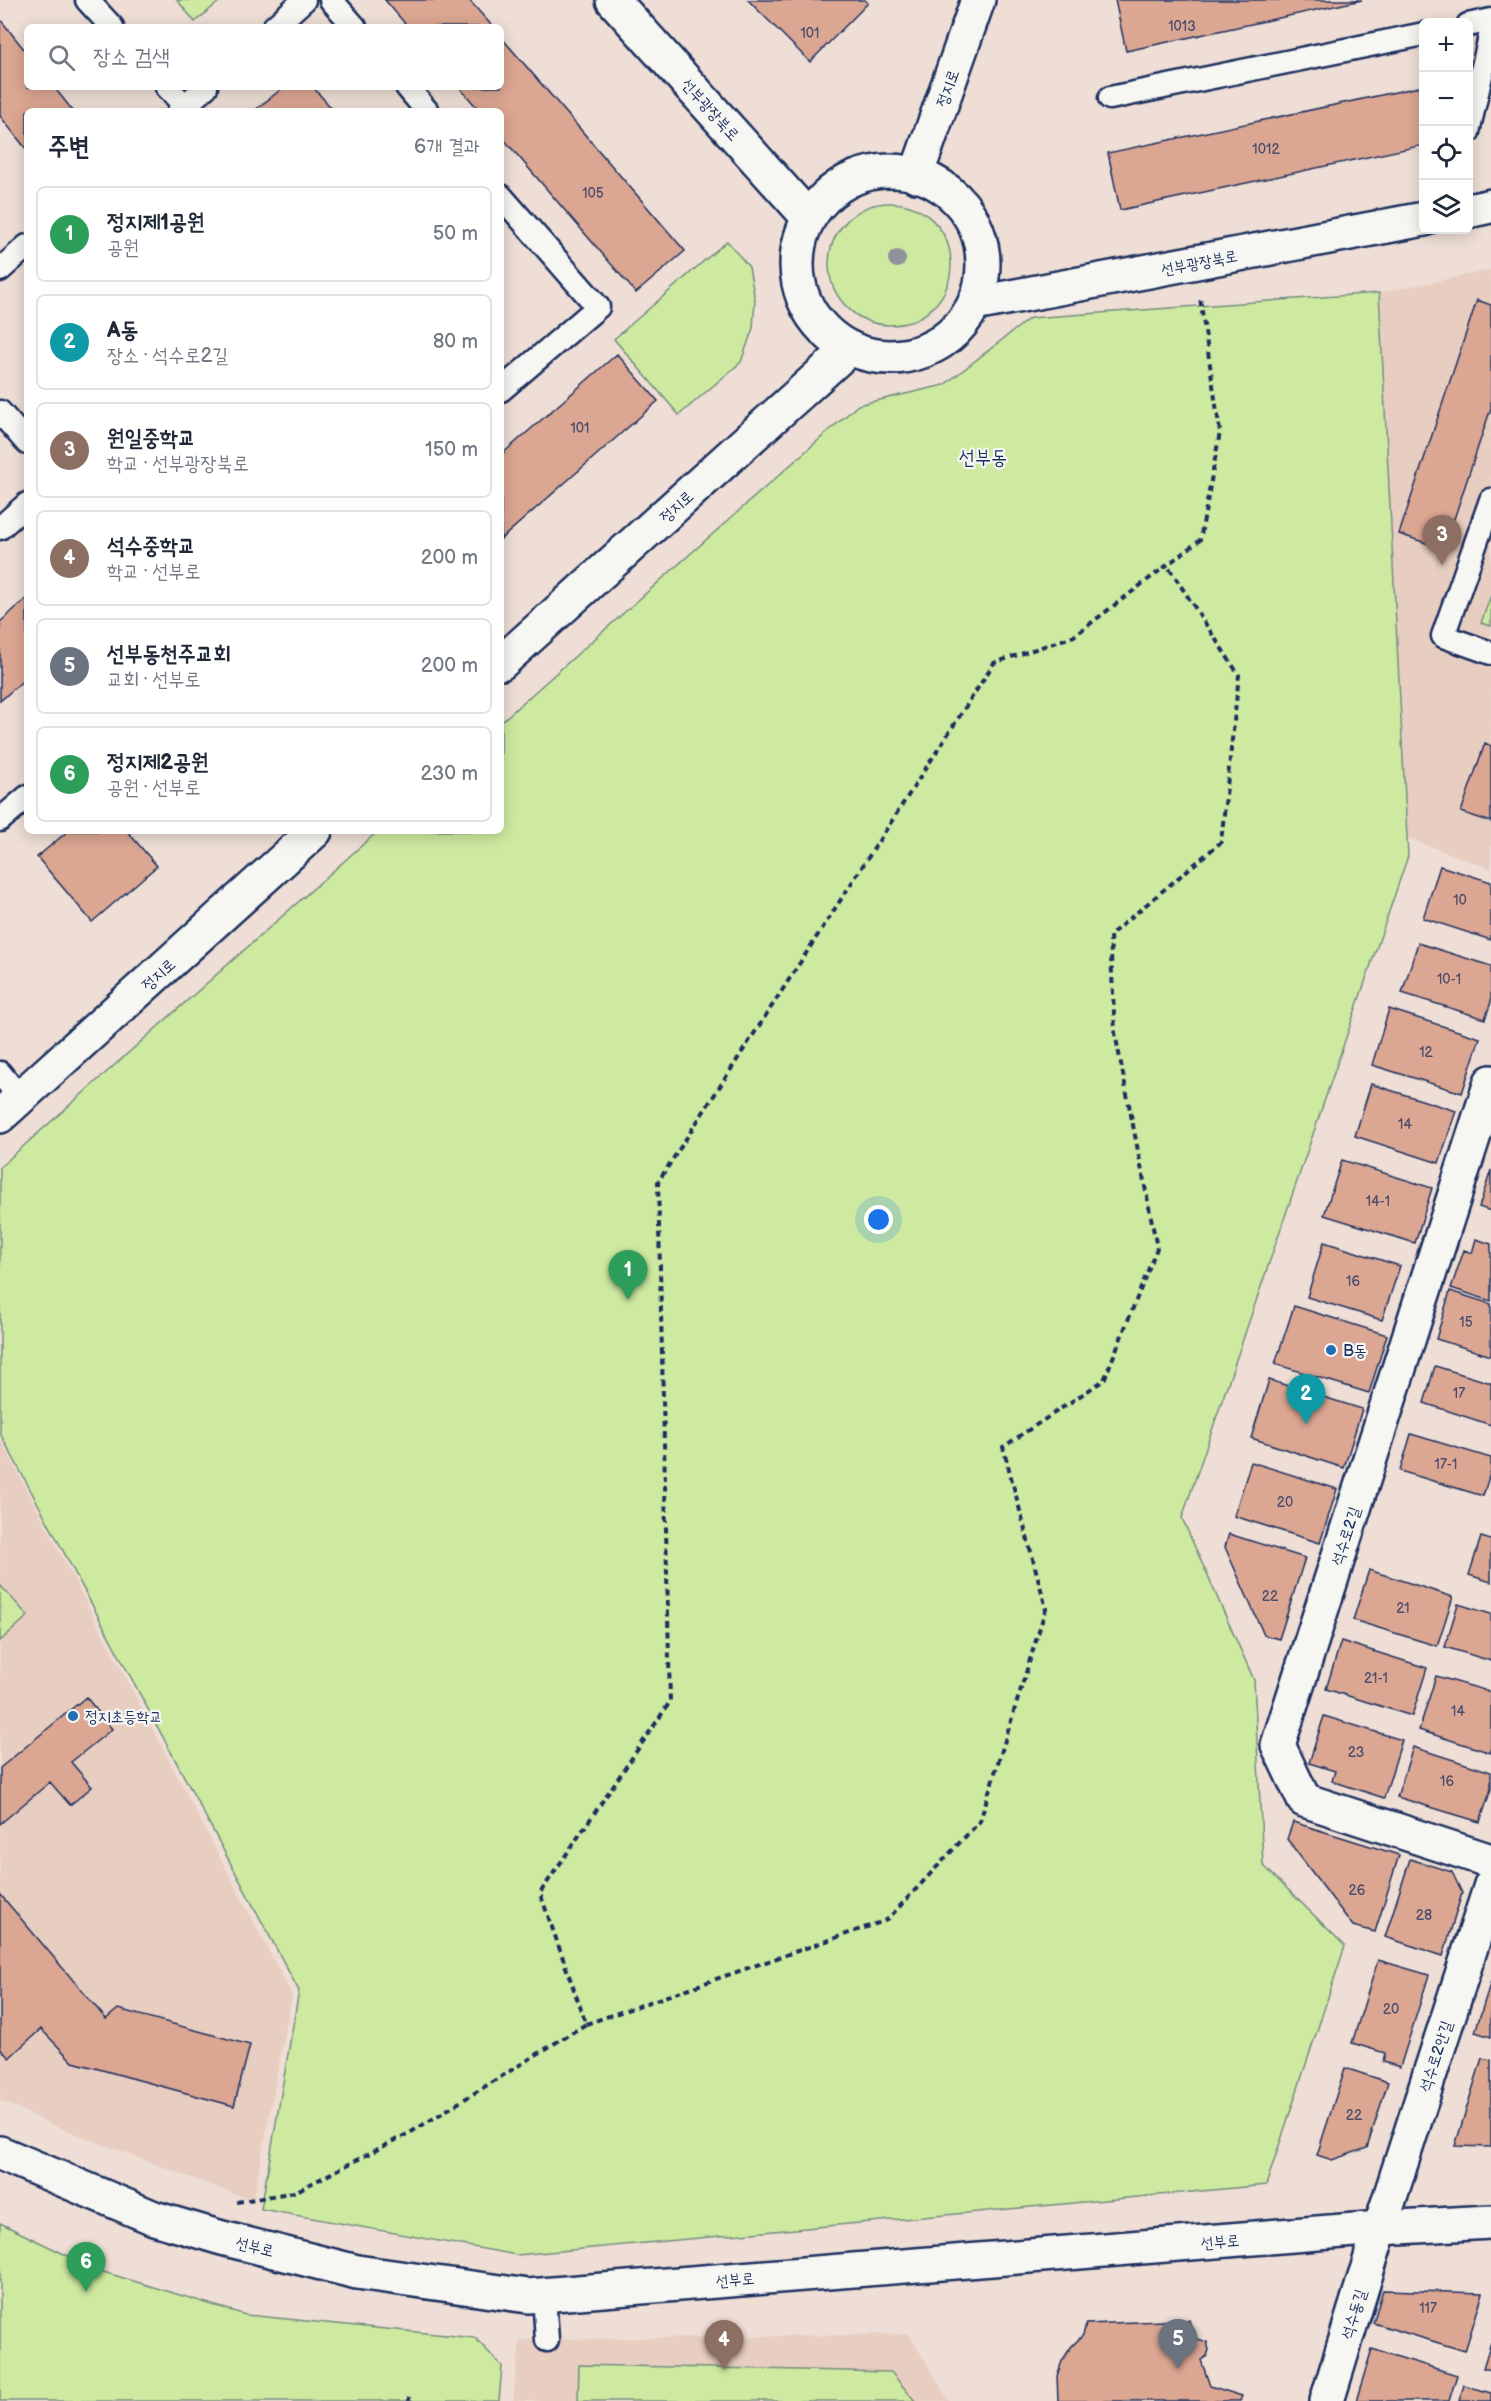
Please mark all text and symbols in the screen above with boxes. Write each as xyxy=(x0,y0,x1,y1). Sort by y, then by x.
house number: 1013 xyxy=(1168,18,1196,35)
map controls xyxy=(1419,18,1473,234)
button: + xyxy=(1419,18,1473,72)
search box xyxy=(24,24,504,90)
house number: 101 xyxy=(800,25,820,42)
icon: search xyxy=(45,41,78,74)
text: 장소 검색 xyxy=(93,44,170,71)
street label: 정지로 xyxy=(933,67,964,110)
button: − xyxy=(1419,72,1473,126)
street label: 선부광장북로 xyxy=(677,75,743,145)
button: locate xyxy=(1419,126,1473,180)
text: 주변 xyxy=(48,132,90,163)
text: 6개 결과 xyxy=(414,135,480,159)
house number: 1012 xyxy=(1252,141,1280,158)
button: layers xyxy=(1419,180,1473,234)
house number: 105 xyxy=(582,185,604,202)
text: 정지제1공원 xyxy=(107,209,205,236)
text: 1 xyxy=(65,222,74,246)
text: 50 m xyxy=(433,222,478,246)
text: 공원 xyxy=(107,236,139,260)
street label: 선부광장북로 xyxy=(1160,247,1239,280)
text: A동 xyxy=(107,317,138,344)
text: 2 xyxy=(64,330,75,354)
text: 80 m xyxy=(433,330,478,354)
text: 장소 · 석수로2길 xyxy=(107,344,228,368)
house number: 101 xyxy=(570,420,590,437)
text: 원일중학교 xyxy=(107,425,196,452)
text: 3 xyxy=(64,438,75,462)
text: 150 m xyxy=(425,438,478,462)
district label: 선부동 xyxy=(959,446,1007,470)
text: 학교 · 선부광장북로 xyxy=(107,452,249,476)
street label: 정지로 xyxy=(656,487,698,527)
pin: 3 xyxy=(1422,516,1462,565)
text: 석수중학교 xyxy=(107,533,196,560)
text: 4 xyxy=(64,546,75,570)
text: 200 m xyxy=(421,546,478,570)
text: 학교 · 선부로 xyxy=(107,560,201,584)
text: 선부동천주교회 xyxy=(107,641,231,668)
text: 5 xyxy=(64,654,75,678)
text: 200 m xyxy=(421,654,478,678)
text: 교회 · 선부로 xyxy=(107,668,201,692)
text: 정지제2공원 xyxy=(107,749,209,776)
text: 6 xyxy=(63,762,76,786)
text: 230 m xyxy=(421,762,478,786)
text: 공원 · 선부로 xyxy=(107,776,201,800)
house number: 10 xyxy=(1453,892,1467,909)
street label: 정지로 xyxy=(138,955,180,995)
house number: 10-1 xyxy=(1437,971,1461,988)
house number: 12 xyxy=(1419,1044,1434,1061)
house number: 14 xyxy=(1398,1116,1412,1133)
house number: 14-1 xyxy=(1366,1193,1390,1210)
your location xyxy=(864,1205,893,1234)
pin: 1 xyxy=(608,1250,648,1300)
house number: 16 xyxy=(1346,1273,1360,1290)
house number: 15 xyxy=(1459,1314,1473,1331)
place label: B동 xyxy=(1343,1342,1367,1361)
marker: B동 xyxy=(1324,1343,1338,1357)
pin: 2 xyxy=(1286,1374,1326,1424)
house number: 17 xyxy=(1453,1385,1465,1402)
house number: 17-1 xyxy=(1435,1456,1457,1473)
house number: 20 xyxy=(1277,1494,1293,1511)
street label: 석수로2길 xyxy=(1328,1504,1365,1568)
house number: 22 xyxy=(1262,1588,1279,1605)
house number: 21 xyxy=(1396,1600,1410,1617)
house number: 21-1 xyxy=(1364,1670,1388,1687)
house number: 14 xyxy=(1451,1703,1465,1720)
place label: 정지초등학교 xyxy=(85,1708,162,1727)
marker: 정지초등학교 xyxy=(66,1709,80,1723)
house number: 23 xyxy=(1348,1744,1364,1761)
house number: 16 xyxy=(1440,1773,1454,1790)
house number: 26 xyxy=(1349,1882,1366,1899)
house number: 28 xyxy=(1416,1907,1432,1924)
house number: 20 xyxy=(1383,2001,1399,2018)
street label: 석수로2안길 xyxy=(1416,2018,1457,2095)
house number: 22 xyxy=(1346,2107,1363,2124)
street label: 선부로 xyxy=(1200,2231,1240,2254)
street label: 선부로 xyxy=(234,2234,276,2261)
pin: 6 xyxy=(66,2242,106,2292)
street label: 선부로 xyxy=(715,2269,755,2292)
street label: 석수동길 xyxy=(1338,2287,1371,2342)
house number: 117 xyxy=(1419,2300,1437,2317)
pin: 4 xyxy=(704,2320,744,2370)
pin: 5 xyxy=(1158,2320,1198,2369)

